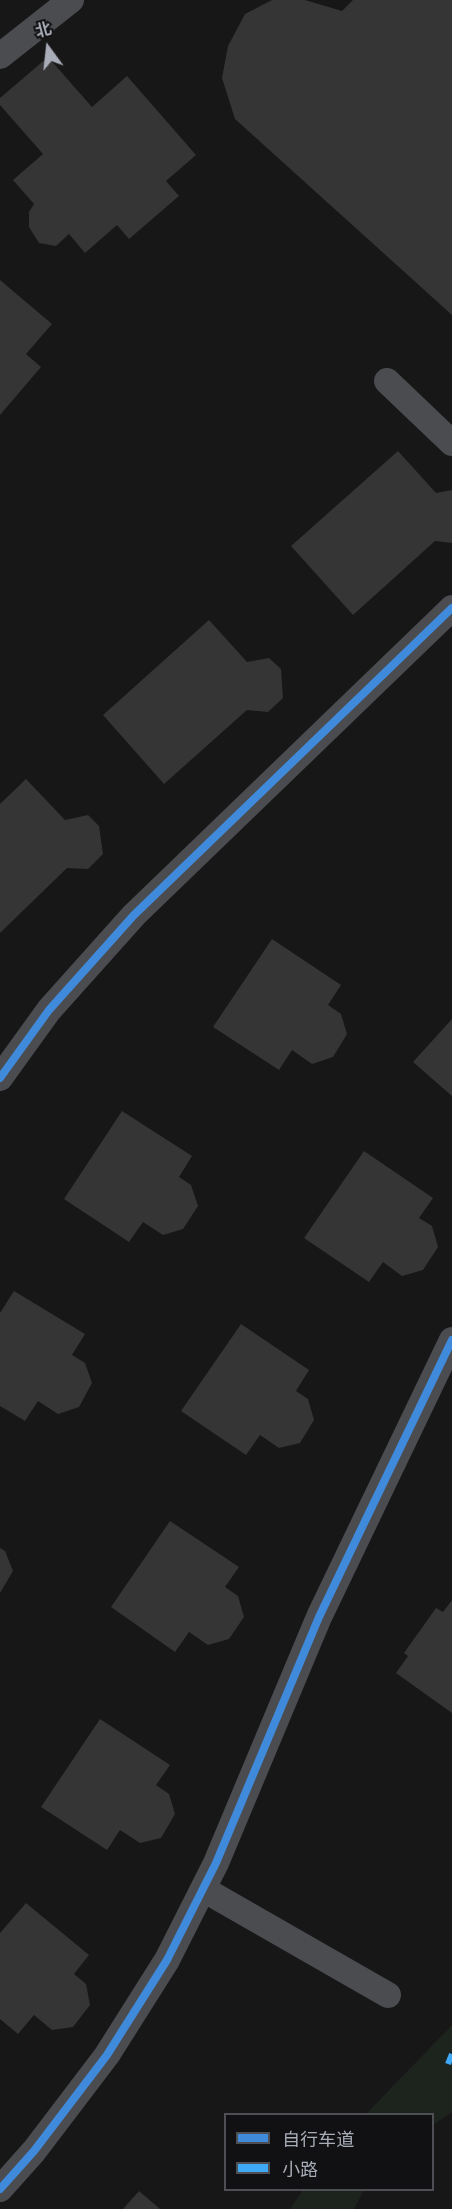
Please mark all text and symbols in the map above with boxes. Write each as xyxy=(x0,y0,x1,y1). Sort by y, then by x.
north arrow xyxy=(18,18,78,78)
text: 北 xyxy=(33,19,53,41)
legend xyxy=(224,2113,434,2191)
text: 自行车道 xyxy=(282,2129,354,2151)
text: 小路 xyxy=(282,2159,318,2181)

